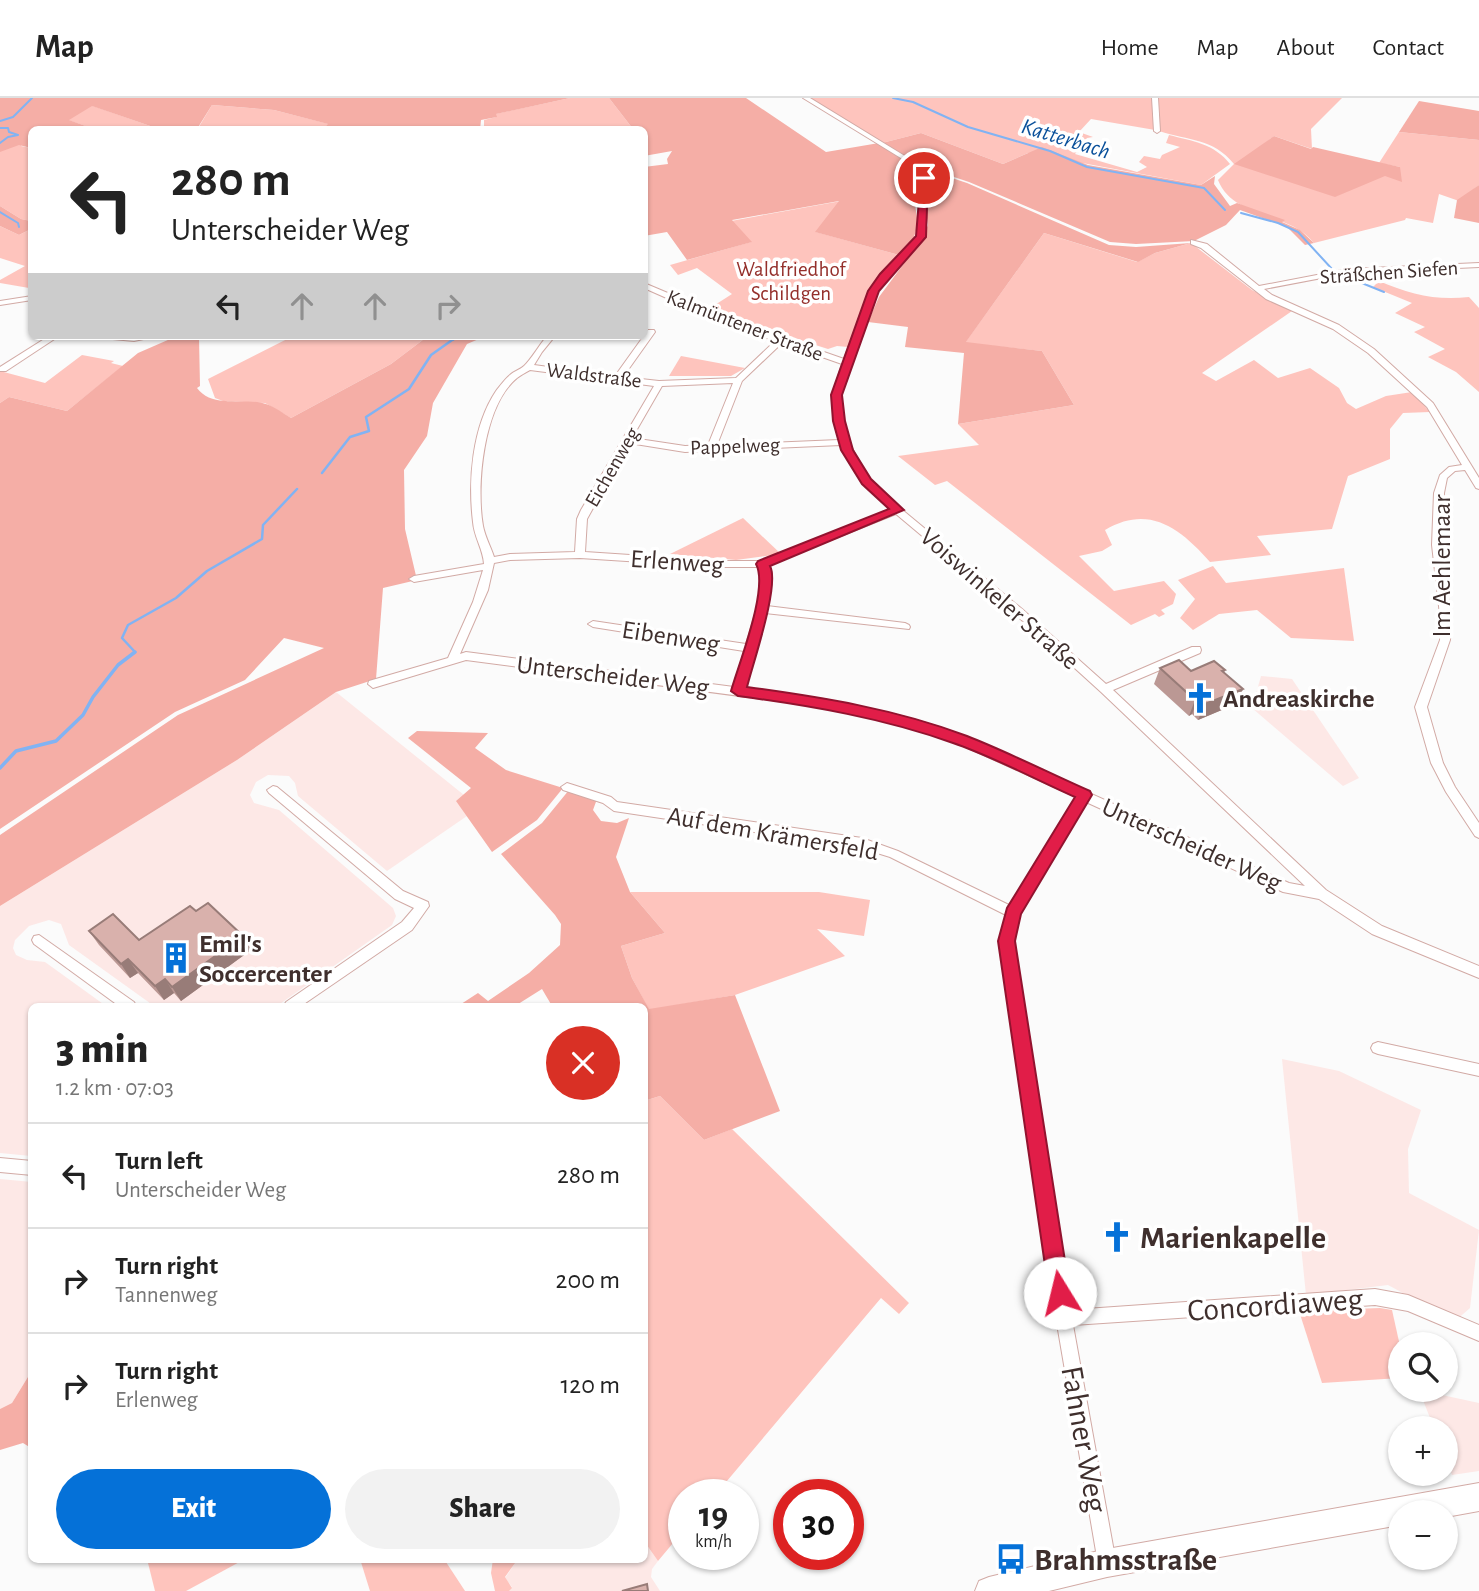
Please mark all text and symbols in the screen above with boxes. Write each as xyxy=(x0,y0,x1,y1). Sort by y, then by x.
text: Map xyxy=(35,31,94,64)
text: Home xyxy=(1101,36,1159,60)
text: Map xyxy=(1197,36,1239,60)
text: About xyxy=(1277,36,1334,60)
text: Contact xyxy=(1372,36,1444,60)
water label: Katterbach xyxy=(1018,115,1113,164)
pin xyxy=(894,148,954,208)
icon: left xyxy=(56,154,147,245)
text: 280 m xyxy=(171,156,291,205)
icon: arrive xyxy=(905,159,943,197)
text: Unterscheider Weg xyxy=(171,214,409,246)
street label: Sträßchen Siefen xyxy=(1319,257,1459,288)
park label: Waldfriedhof Schildgen xyxy=(736,259,847,304)
street label: Kalmüntener Straße xyxy=(664,286,826,365)
icon: left xyxy=(210,287,248,325)
icon: ahead xyxy=(283,287,321,325)
icon: ahead xyxy=(356,287,394,325)
icon: right xyxy=(429,287,467,325)
street label: Waldstraße xyxy=(545,359,643,392)
street label: Eichenweg xyxy=(581,423,644,511)
street label: Pappelweg xyxy=(690,434,781,459)
street label: Im Aehlemaar xyxy=(1429,494,1455,638)
street label: Voiswinkeler Straße xyxy=(915,523,1084,675)
street label: Erlenweg xyxy=(629,546,725,578)
street label: Eibenweg xyxy=(620,616,722,658)
street label: Unterscheider Weg xyxy=(515,651,711,701)
church icon: Andreaskirche xyxy=(1183,681,1217,715)
place label: Andreaskirche xyxy=(1223,686,1374,712)
street label: Unterscheider Weg xyxy=(1098,794,1286,896)
street label: Auf dem Krämersfeld xyxy=(665,803,881,865)
place label: Emil's Soccercenter xyxy=(199,931,332,987)
building icon: Emil's Soccercenter xyxy=(159,941,193,975)
button: close xyxy=(546,1026,620,1100)
text: 3 min xyxy=(56,1028,148,1070)
text: 1.2 km · 07:03 xyxy=(56,1077,174,1100)
text: Turn left xyxy=(115,1148,203,1174)
icon: left xyxy=(56,1157,94,1195)
text: 280 m xyxy=(557,1162,620,1188)
text: Unterscheider Weg xyxy=(115,1179,286,1202)
church icon: Marienkapelle xyxy=(1100,1220,1134,1254)
place label: Marienkapelle xyxy=(1140,1222,1326,1254)
text: Turn right xyxy=(115,1253,218,1279)
position arrow xyxy=(1023,1256,1097,1330)
icon: right xyxy=(56,1262,94,1300)
text: 200 m xyxy=(556,1267,620,1293)
street label: Concordiaweg xyxy=(1186,1283,1364,1327)
text: Tannenweg xyxy=(115,1284,217,1307)
map controls xyxy=(1388,1332,1458,1570)
button: search xyxy=(1388,1332,1458,1402)
text: Turn right xyxy=(115,1358,218,1384)
street label: Fahner Weg xyxy=(1055,1363,1113,1515)
icon: right xyxy=(56,1367,94,1405)
text: 120 m xyxy=(560,1372,620,1398)
text: Erlenweg xyxy=(115,1389,198,1412)
button: + xyxy=(1388,1416,1458,1486)
button: Exit xyxy=(56,1469,331,1549)
button: Share xyxy=(345,1469,620,1549)
speed limit sign: 30 xyxy=(773,1479,864,1570)
text: 19 xyxy=(699,1498,728,1533)
button: − xyxy=(1388,1500,1458,1570)
text: km/h xyxy=(695,1533,732,1551)
bus stop icon: Brahmsstraße xyxy=(994,1542,1028,1576)
place label: Brahmsstraße xyxy=(1034,1544,1217,1576)

